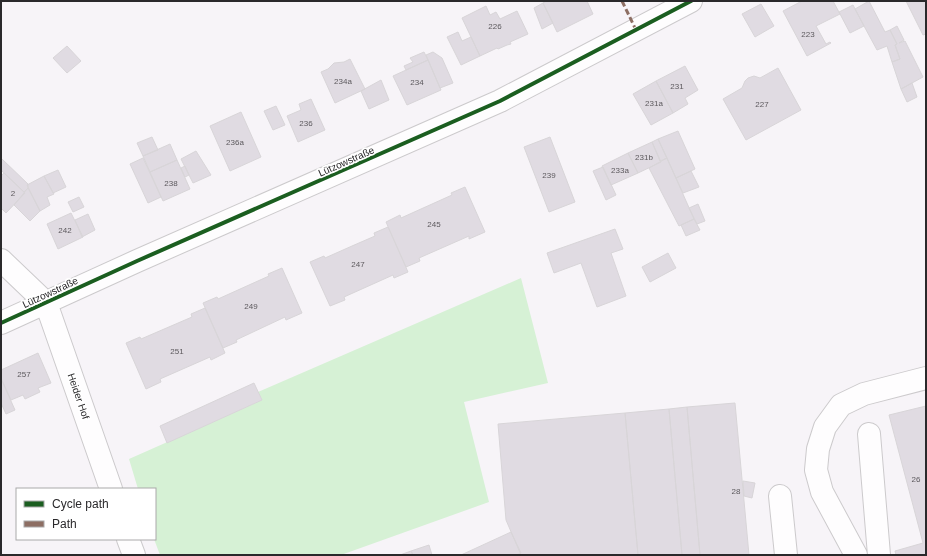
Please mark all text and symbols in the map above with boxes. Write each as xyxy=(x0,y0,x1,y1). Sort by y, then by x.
house number: 226 xyxy=(488,22,502,31)
house number: 223 xyxy=(801,30,815,39)
house number: 234a xyxy=(334,77,352,86)
house number: 234 xyxy=(410,78,424,87)
house number: 231 xyxy=(670,82,684,91)
house number: 231a xyxy=(645,99,663,108)
house number: 227 xyxy=(755,100,769,109)
house number: 236 xyxy=(299,119,313,128)
house number: 236a xyxy=(226,138,244,147)
street label: Lützowstraße xyxy=(317,144,376,179)
house number: 231b xyxy=(635,153,653,162)
house number: 233a xyxy=(611,166,629,175)
house number: 239 xyxy=(542,171,556,180)
house number: 238 xyxy=(164,179,178,188)
house number: 2 xyxy=(11,189,16,198)
house number: 245 xyxy=(427,220,441,229)
house number: 242 xyxy=(58,226,72,235)
house number: 247 xyxy=(351,260,365,269)
street label: Lützowstraße xyxy=(21,275,80,310)
house number: 249 xyxy=(244,302,258,311)
house number: 251 xyxy=(170,347,184,356)
house number: 257 xyxy=(17,370,31,379)
street label: Heider Hof xyxy=(66,372,92,421)
house number: 26 xyxy=(912,475,921,484)
house number: 28 xyxy=(732,487,741,496)
legend xyxy=(16,488,156,540)
text: Cycle path xyxy=(52,497,109,511)
text: Path xyxy=(52,517,77,531)

